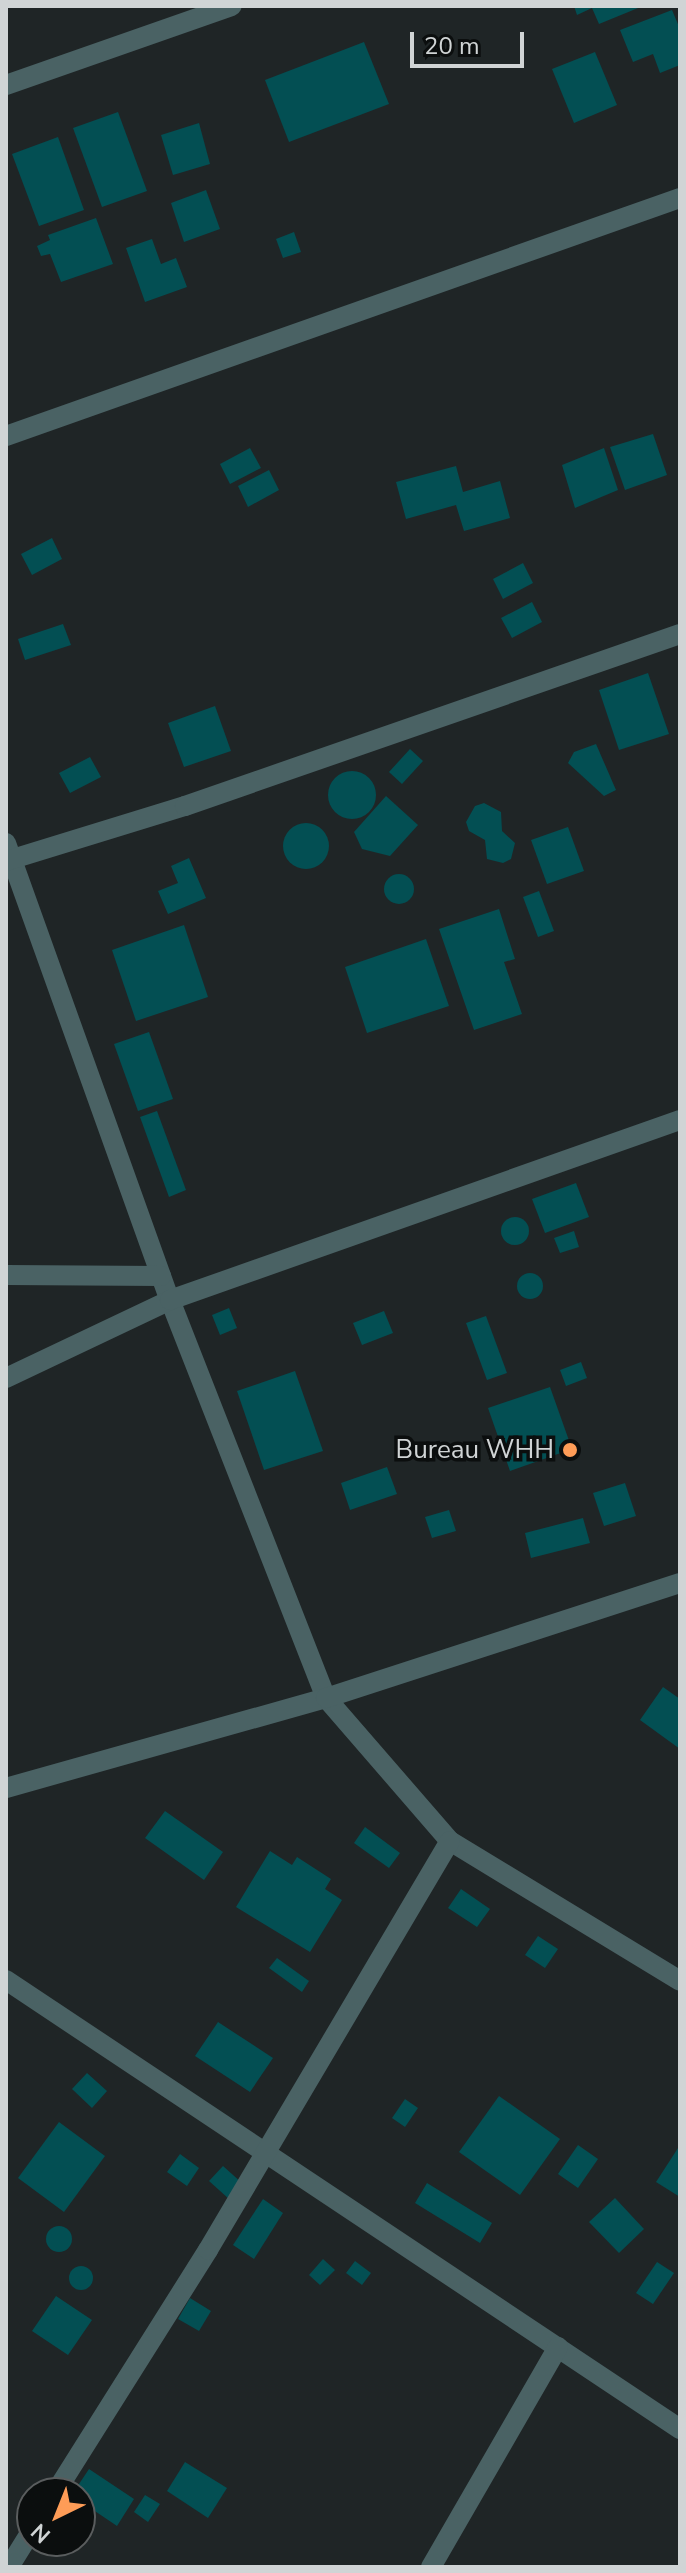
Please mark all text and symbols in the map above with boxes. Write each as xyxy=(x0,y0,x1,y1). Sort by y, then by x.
scale bar xyxy=(414,16,528,66)
text: 20 m xyxy=(424,30,480,62)
place label: Bureau WHH xyxy=(396,1434,554,1466)
marker: Bureau WHH xyxy=(561,1441,579,1459)
north arrow xyxy=(16,2477,96,2557)
text: N xyxy=(25,2517,57,2550)

